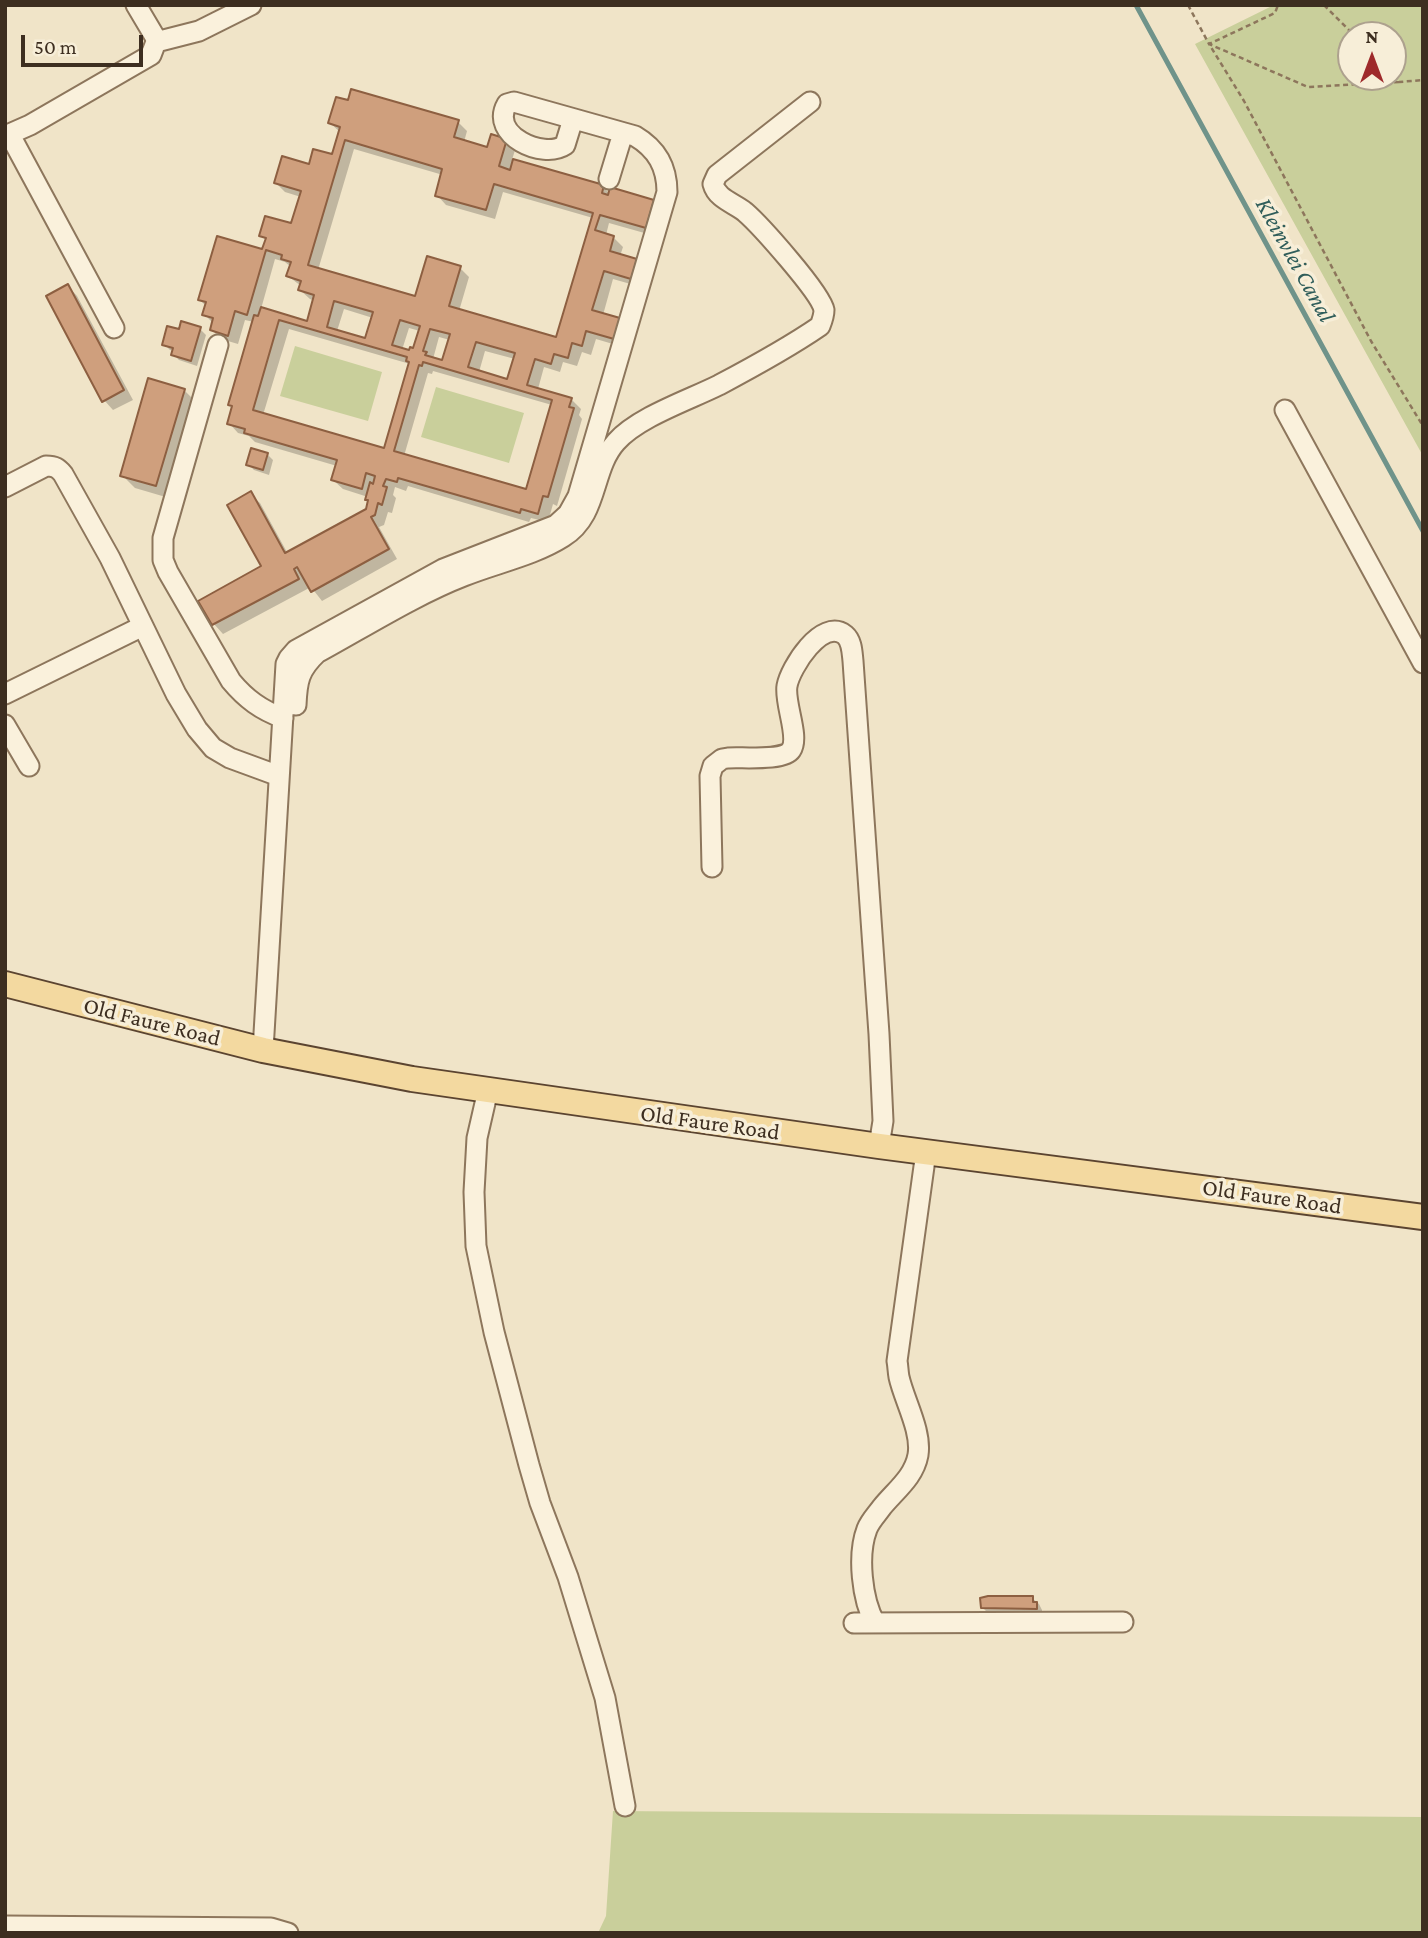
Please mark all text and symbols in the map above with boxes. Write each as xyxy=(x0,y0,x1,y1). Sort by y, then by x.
scale bar xyxy=(24,21,147,65)
north arrow xyxy=(1337,21,1407,91)
text: N xyxy=(1366,26,1378,47)
text: 50 m xyxy=(34,35,77,59)
water label: Kleinvlei Canal xyxy=(1249,193,1341,327)
street label: Old Faure Road xyxy=(81,992,223,1052)
street label: Old Faure Road xyxy=(639,1100,781,1146)
street label: Old Faure Road xyxy=(1201,1174,1343,1220)

